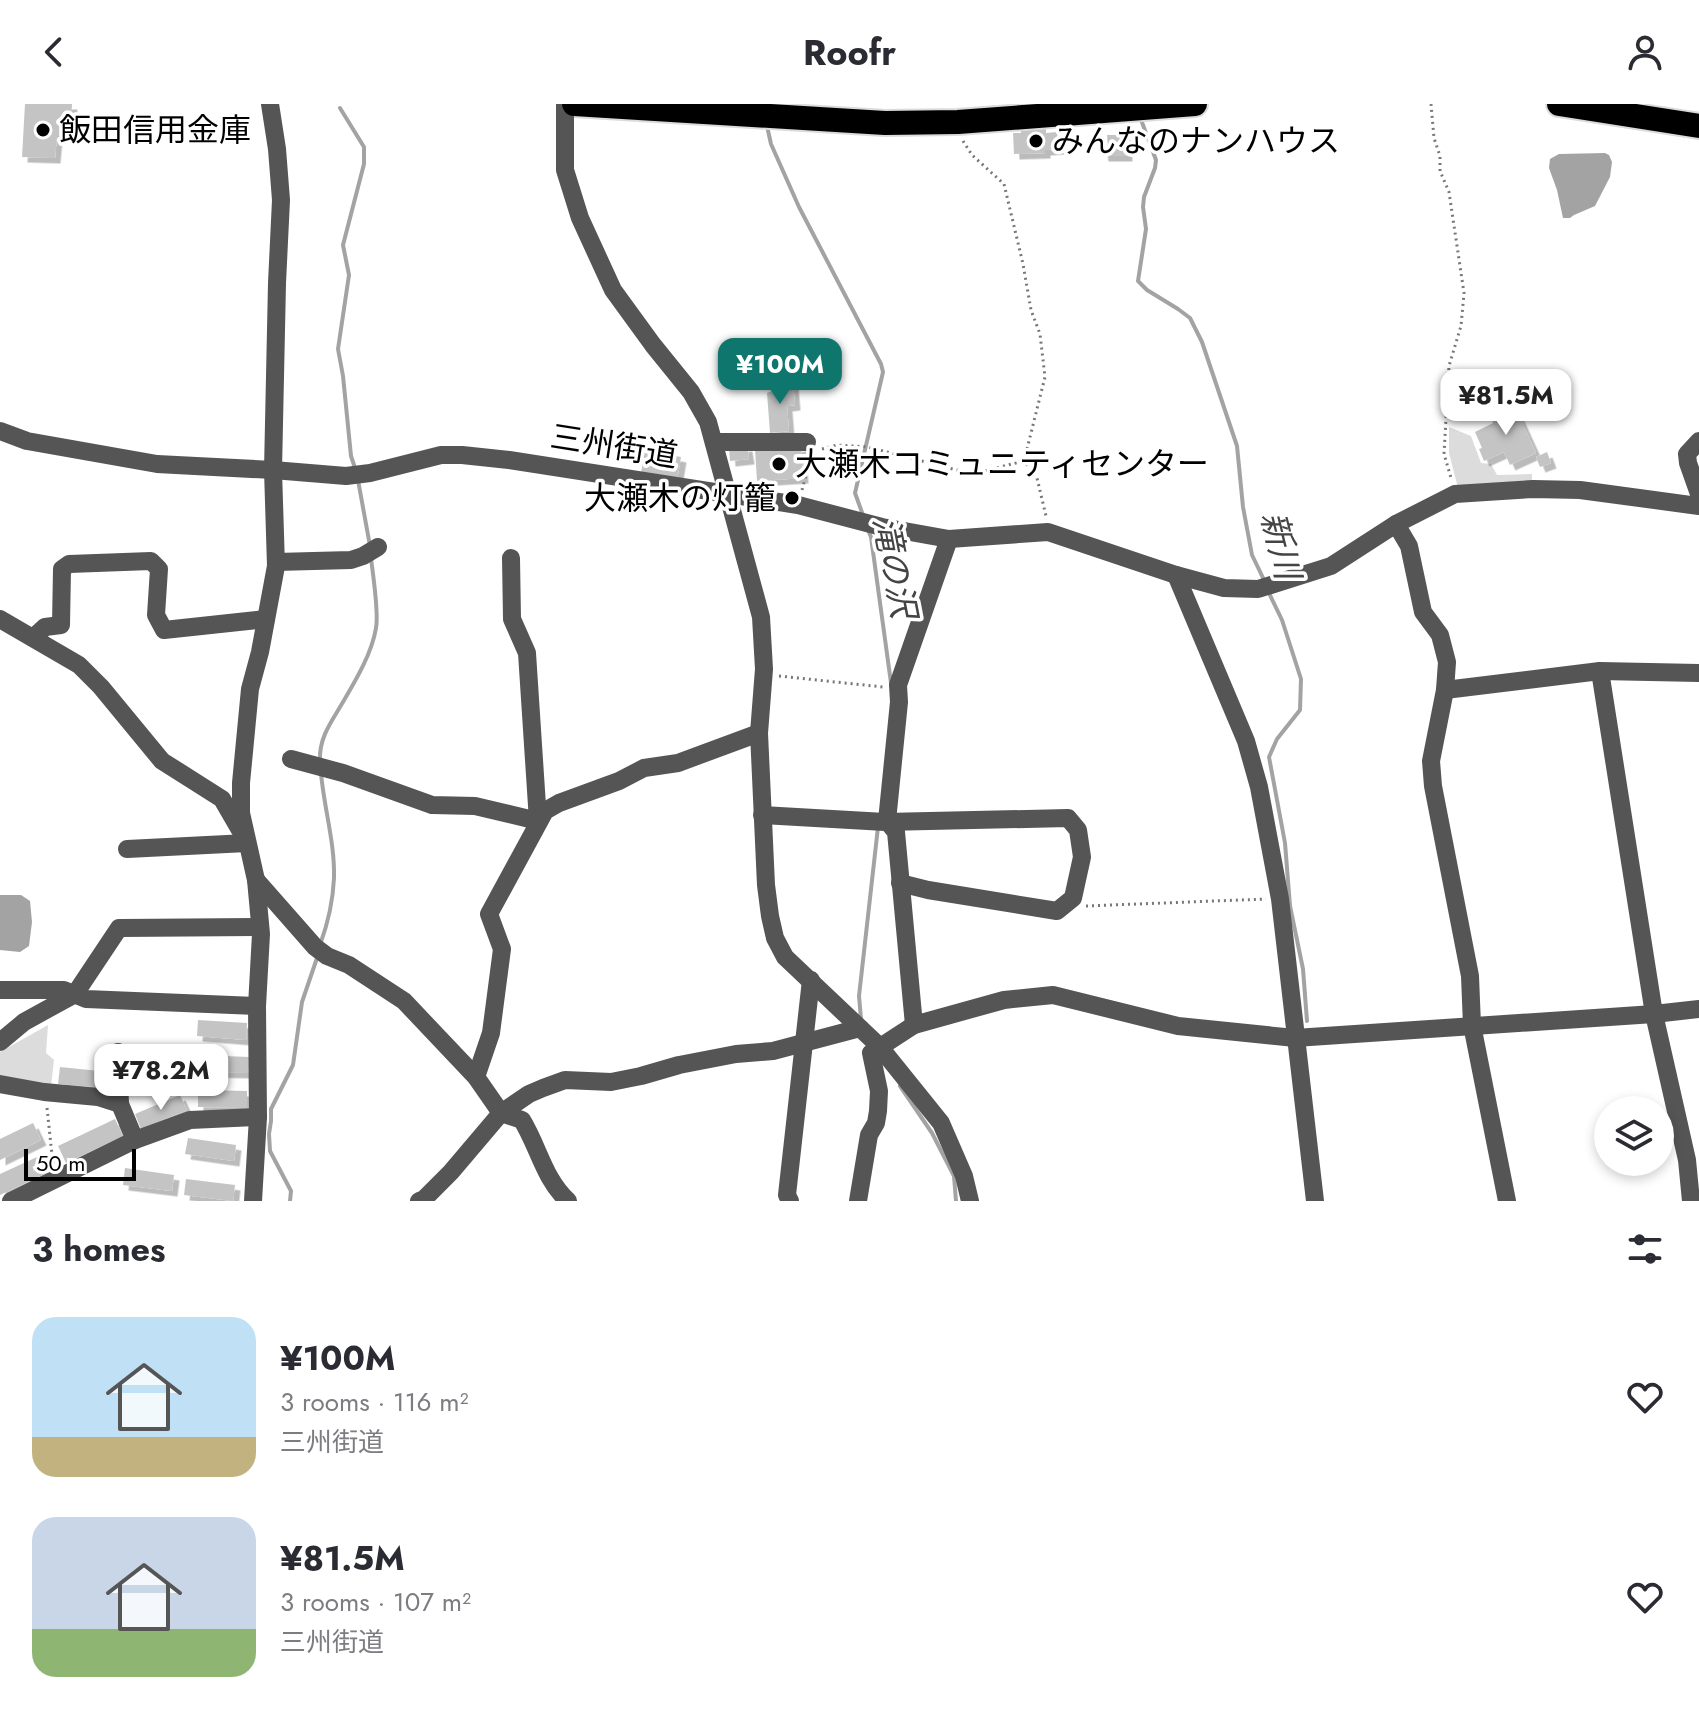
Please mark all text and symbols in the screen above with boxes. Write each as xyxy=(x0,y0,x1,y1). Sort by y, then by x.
text: Roofr xyxy=(803,26,896,78)
icon: back xyxy=(32,30,76,74)
icon: person xyxy=(1623,30,1667,74)
place label: 飯田信用金庫 xyxy=(59,107,251,153)
place label: みんなのナンハウス xyxy=(1052,118,1340,164)
marker: 飯田信用金庫 xyxy=(34,121,52,139)
marker: みんなのナンハウス xyxy=(1027,132,1045,150)
pin: ¥100M xyxy=(724,338,836,406)
text: ¥100M xyxy=(736,345,824,383)
pin: ¥81.5M xyxy=(1441,369,1571,437)
text: ¥81.5M xyxy=(1458,376,1554,414)
street label: 三州街道 xyxy=(547,413,681,479)
place label: 大瀬木コミュニティセンター xyxy=(795,441,1209,487)
marker: 大瀬木コミュニティセンター xyxy=(770,455,788,473)
place label: 大瀬木の灯籠 xyxy=(584,475,776,521)
marker: 大瀬木の灯籠 xyxy=(783,489,801,507)
water label: 新川 xyxy=(1249,506,1313,587)
water label: 滝の沢 xyxy=(861,512,929,626)
pin: ¥78.2M xyxy=(96,1044,226,1112)
text: ¥78.2M xyxy=(112,1051,210,1089)
map controls xyxy=(1594,1096,1674,1176)
button: layers xyxy=(1594,1096,1674,1176)
scale bar xyxy=(24,1145,136,1181)
text: 50 m xyxy=(36,1147,85,1179)
text: 3 homes xyxy=(32,1225,166,1274)
icon: filters xyxy=(1623,1227,1667,1271)
text: ¥100M xyxy=(280,1334,395,1383)
icon: home xyxy=(96,1349,192,1445)
icon: heart xyxy=(1623,1375,1667,1419)
text: 3 rooms · 116 m² xyxy=(280,1383,469,1421)
text: 三州街道 xyxy=(280,1423,384,1461)
text: ¥81.5M xyxy=(280,1534,405,1583)
icon: home xyxy=(96,1549,192,1645)
icon: heart xyxy=(1623,1575,1667,1619)
text: 3 rooms · 107 m² xyxy=(280,1583,471,1621)
text: 三州街道 xyxy=(280,1623,384,1661)

